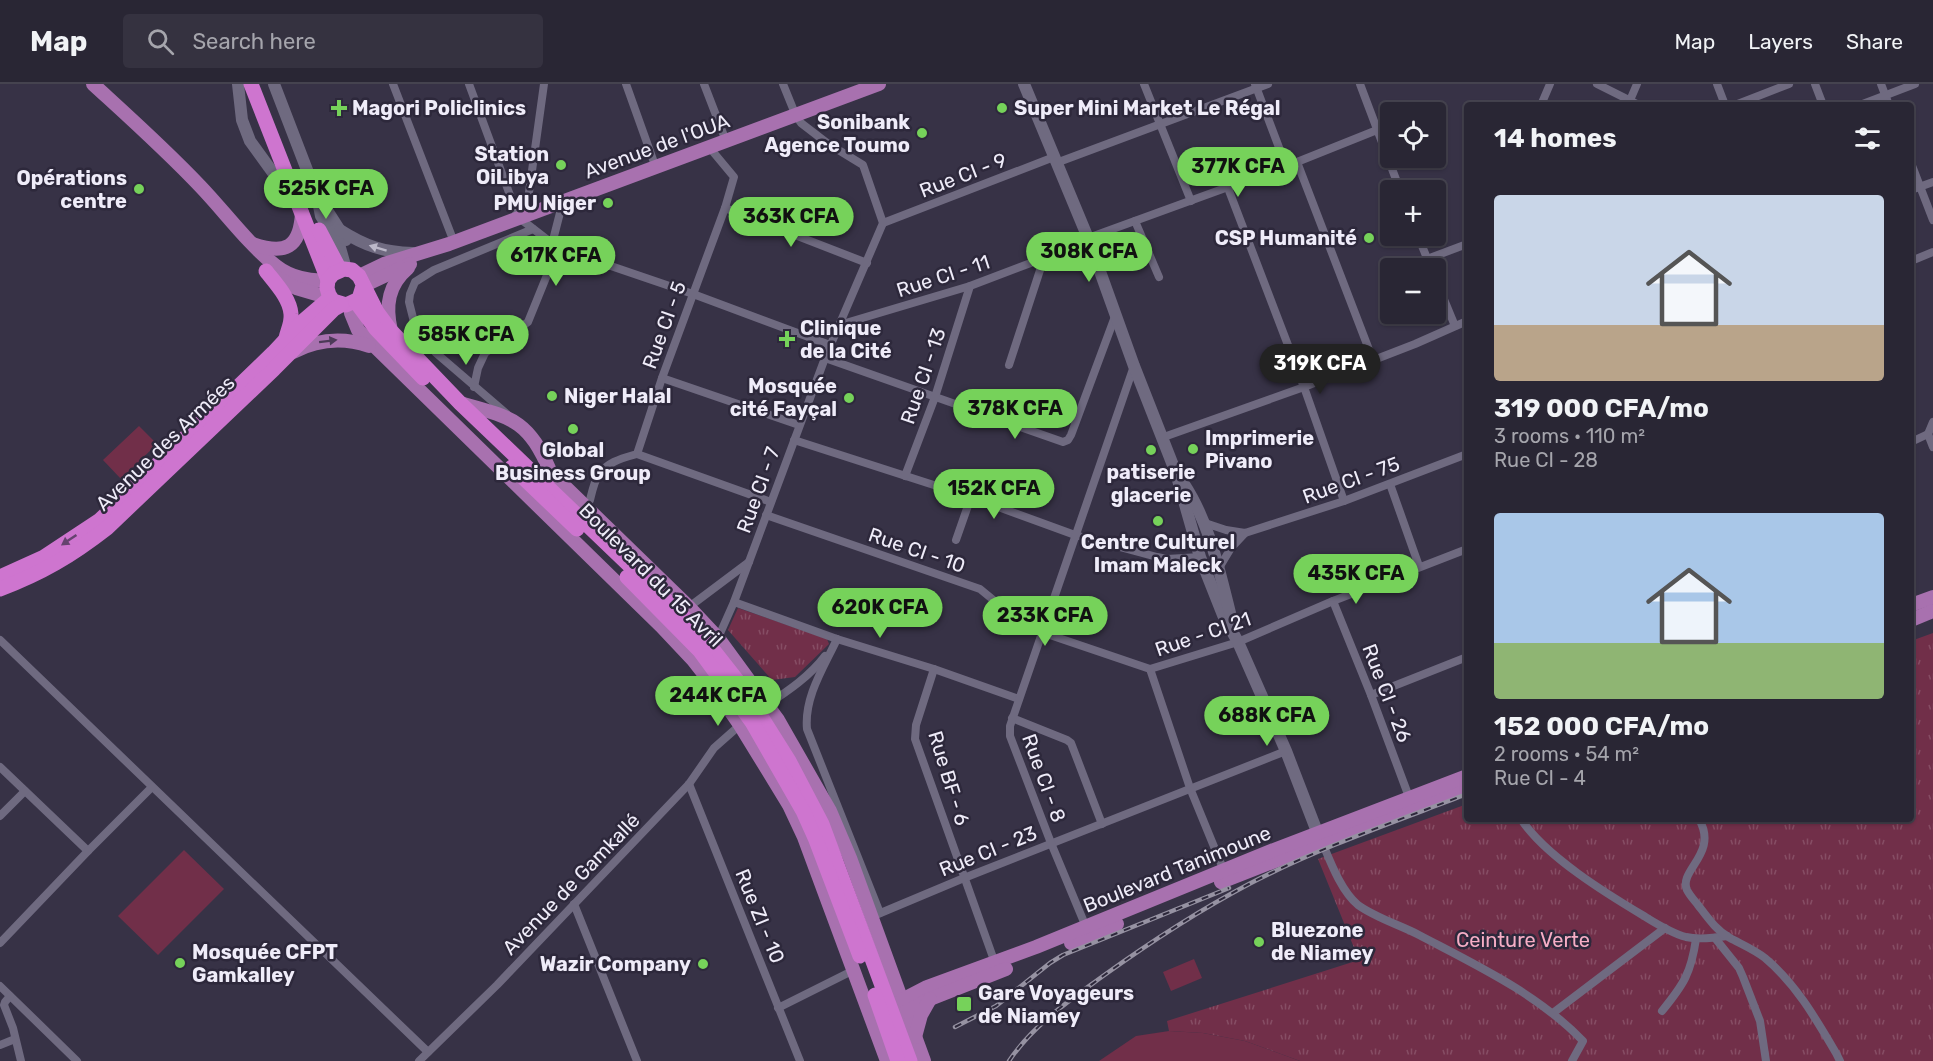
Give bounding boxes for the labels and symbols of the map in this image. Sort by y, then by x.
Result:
place label: Magori Policlinics [352,96,526,120]
place label: Super Mini Market Le Régal [1014,96,1281,120]
marker: Magori Policlinics [330,99,348,117]
marker: Super Mini Market Le Régal [995,101,1009,115]
street label: Avenue de l'OUA [581,109,733,183]
place label: Sonibank Agence Toumo [765,110,910,157]
marker: Sonibank Agence Toumo [915,126,929,140]
place label: Station OiLibya [475,142,549,189]
street label: Rue CI - 9 [916,147,1010,203]
pin: 377K CFA [1176,147,1300,198]
marker: Station OiLibya [554,158,568,172]
place label: Opérations centre [16,166,127,213]
pin: 525K CFA [264,169,388,220]
marker: Opérations centre [132,182,146,196]
place label: PMU Niger [493,191,596,215]
marker: PMU Niger [601,196,615,210]
pin: 363K CFA [729,197,853,248]
place label: CSP Humanité [1215,226,1357,250]
marker: CSP Humanité [1362,231,1376,245]
pin: 308K CFA [1027,232,1151,283]
pin: 617K CFA [494,236,618,287]
one-way arrow [369,243,387,253]
street label: Rue CI - 11 [893,250,993,302]
street label: Rue CI - 5 [637,278,691,372]
pin: 585K CFA [404,315,528,366]
place label: Clinique de la Cité [800,316,892,363]
street label: Rue CI - 13 [895,325,951,427]
marker: Clinique de la Cité [778,330,796,348]
one-way arrow [319,336,338,346]
pin: 319K CFA [1258,344,1382,395]
street label: Avenue des Armées [90,370,240,516]
place label: Mosquée cité Fayçal [730,374,837,421]
place label: Niger Halal [564,384,672,408]
marker: Niger Halal [545,389,559,403]
pin: 378K CFA [953,389,1077,440]
marker: Mosquée cité Fayçal [842,391,856,405]
marker: Global Business Group [566,422,580,436]
place label: Imprimerie Pivano [1205,426,1314,473]
place label: Global Business Group [495,438,651,485]
marker: Imprimerie Pivano [1186,442,1200,456]
marker: patiserie glacerie [1144,443,1158,457]
street label: Rue CI - 7 [731,444,785,536]
street label: Rue CI - 75 [1299,451,1403,509]
place label: patiserie glacerie [1106,460,1196,507]
pin: 152K CFA [932,469,1056,520]
street label: Boulevard du 15 Avril [574,498,728,652]
marker: Centre Culturel Imam Maleck [1151,514,1165,528]
street label: Rue CI - 10 [865,522,969,578]
place label: Centre Culturel Imam Maleck [1081,530,1235,577]
one-way arrow [61,534,77,545]
pin: 435K CFA [1294,554,1418,605]
pin: 620K CFA [818,588,942,639]
pin: 233K CFA [983,596,1107,647]
street label: Rue - CI 21 [1152,606,1254,662]
street label: Rue CI - 26 [1357,640,1417,746]
pin: 244K CFA [656,676,780,727]
pin: 688K CFA [1205,696,1329,747]
street label: Rue BF - 6 [923,728,975,828]
street label: Rue CI - 8 [1017,731,1071,825]
street label: Avenue de Gamkallé [497,808,645,960]
street label: Boulevard Tanimoune [1080,820,1274,918]
street label: Rue CI - 23 [936,821,1040,881]
street label: Rue ZI - 10 [730,865,790,967]
place label: Bluezone de Niamey [1271,918,1373,965]
park label: Ceinture Verte [1456,928,1590,952]
marker: Bluezone de Niamey [1252,935,1266,949]
place label: Mosquée CFPT Gamkalley [192,940,338,987]
place label: Wazir Company [540,952,691,976]
marker: Mosquée CFPT Gamkalley [173,956,187,970]
marker: Wazir Company [696,957,710,971]
place label: Gare Voyageurs de Niamey [978,981,1134,1028]
marker: Gare Voyageurs de Niamey [955,995,973,1013]

